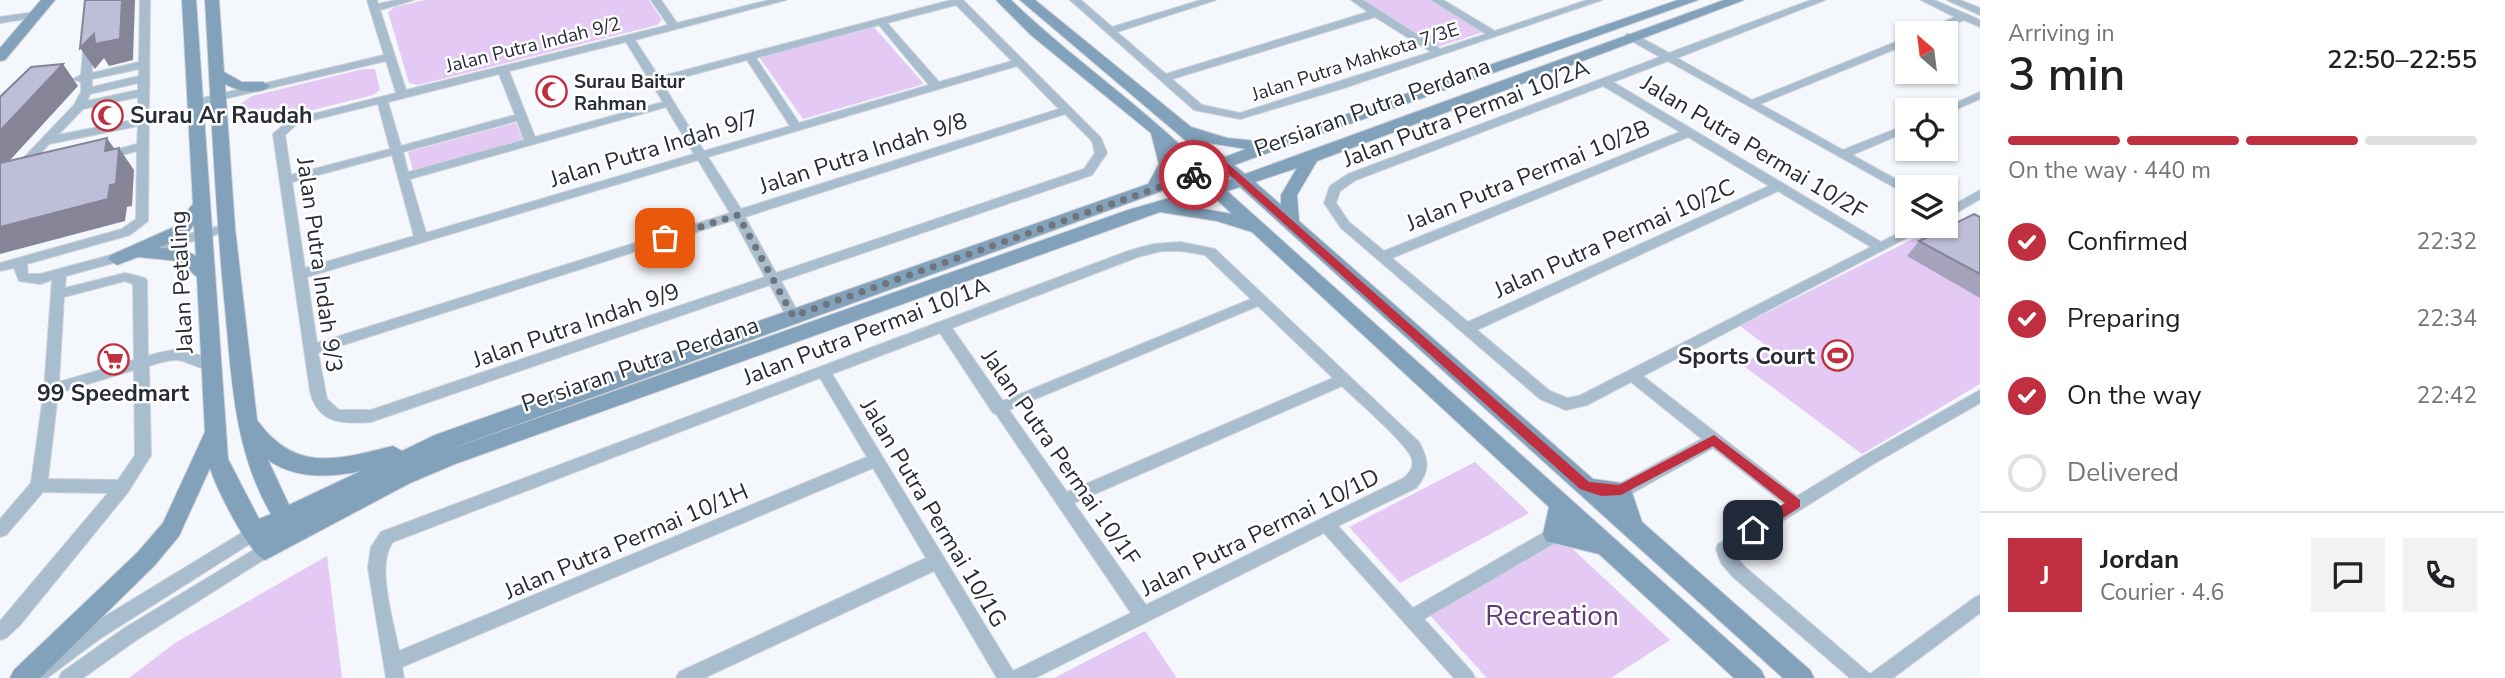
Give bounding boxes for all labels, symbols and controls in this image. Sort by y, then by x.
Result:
street label: Jalan Putra Indah 9/2 [442,11,623,79]
street label: Jalan Putra Mahkota 7/3E [1248,16,1462,108]
text: Arriving in [2008,18,2115,49]
north arrow [1895,21,1958,84]
map controls [1895,21,1958,238]
text: 22:50–22:55 [2327,42,2477,77]
text: 3 min [2008,43,2125,106]
street label: Persiaran Putra Perdana [1250,50,1495,165]
street label: Jalan Putra Permai 10/2A [1338,52,1594,175]
street label: Jalan Putra Permai 10/2F [1635,67,1872,227]
place label: Surau Baitur Rahman [574,69,685,117]
mosque icon: Surau Baitur Rahman [534,75,568,109]
mosque icon: Surau Ar Raudah [90,98,124,132]
button: locate [1895,98,1958,161]
place label: Surau Ar Raudah [130,100,313,131]
street label: Jalan Putra Indah 9/7 [545,102,762,195]
street label: Jalan Putra Indah 9/8 [754,105,971,202]
street label: Jalan Putra Permai 10/2B [1401,112,1655,239]
courier [1159,140,1229,210]
street label: Jalan Putra Indah 9/3 [289,155,350,375]
text: On the way · 440 m [2008,155,2211,186]
icon: bike [1175,156,1213,194]
street label: Jalan Putra Permai 10/2C [1488,171,1739,306]
button: layers [1895,175,1958,238]
pin [635,208,695,268]
street label: Jalan Petaling [162,210,201,355]
icon: bag [646,219,684,257]
icon: check [2008,223,2046,261]
text: Confirmed [2067,224,2188,259]
text: 22:32 [2417,226,2477,257]
street label: Jalan Putra Permai 10/1A [738,270,994,393]
street label: Jalan Putra Indah 9/9 [468,276,684,376]
icon: check [2008,300,2046,338]
text: Preparing [2067,301,2180,336]
text: 22:34 [2417,303,2477,334]
street label: Persiaran Putra Perdana [517,309,763,420]
sports icon: Sports Court [1821,339,1855,373]
place label: Sports Court [1678,341,1815,372]
supermarket icon: 99 Speedmart [96,342,130,376]
street label: Jalan Putra Permai 10/1F [974,342,1147,572]
icon: check [2008,377,2046,415]
place label: 99 Speedmart [37,378,189,409]
text: On the way [2067,378,2201,413]
text: 22:42 [2417,380,2477,411]
street label: Jalan Putra Permai 10/1G [852,392,1014,633]
text: Delivered [2067,455,2179,490]
street label: Jalan Putra Permai 10/1D [1135,461,1385,604]
street label: Jalan Putra Permai 10/1H [499,476,753,607]
pin [1723,500,1783,560]
icon: home [1734,511,1772,549]
button: chat [2311,538,2385,612]
button: phone [2403,538,2477,612]
text: Jordan [2100,542,2179,577]
text: J [2040,558,2050,593]
text: Courier · 4.6 [2100,577,2224,608]
park label: Recreation [1485,597,1619,635]

